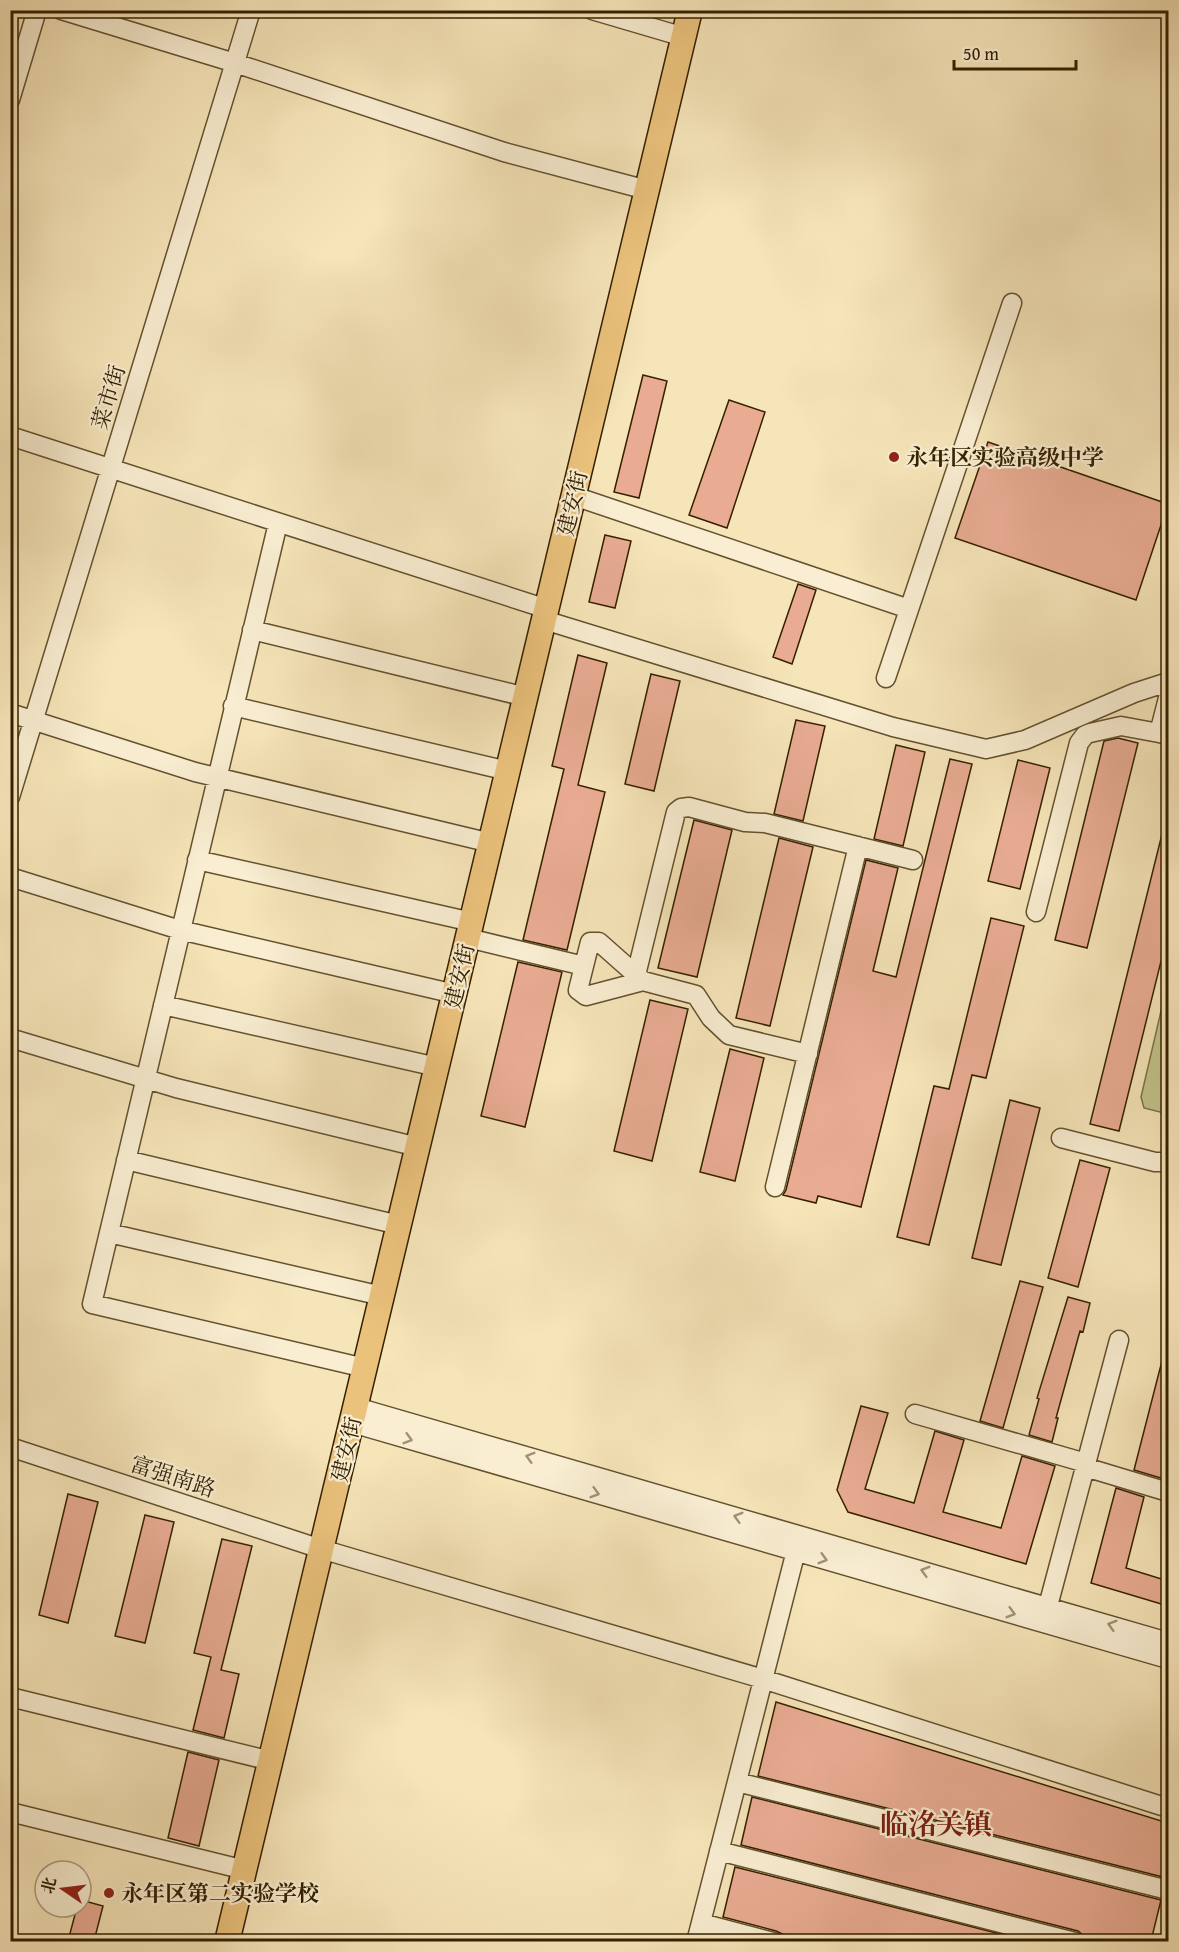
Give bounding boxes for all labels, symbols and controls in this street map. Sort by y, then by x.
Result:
scale bar [954,33,1076,71]
text: 50 m [963,40,999,67]
street label: 菜市街 [83,361,133,433]
place label: 永年区实验高级中学 [906,441,1104,473]
marker: 永年区实验高级中学 [887,450,901,464]
street label: 建安街 [549,467,595,539]
street label: 建安街 [436,940,482,1012]
street label: 建安街 [323,1413,369,1485]
one-way arrow [402,1432,413,1444]
street label: 富强南路 [126,1447,220,1505]
one-way arrow [525,1452,536,1464]
one-way arrow [590,1486,600,1498]
one-way arrow [733,1512,744,1524]
one-way arrow [817,1552,828,1564]
one-way arrow [920,1565,930,1578]
one-way arrow [1006,1605,1016,1618]
one-way arrow [1107,1620,1118,1632]
district label: 临洺关镇 [880,1803,992,1844]
north arrow [33,1859,93,1919]
text: 北 [35,1875,62,1896]
place label: 永年区第二实验学校 [121,1877,319,1909]
marker: 永年区第二实验学校 [102,1886,116,1900]

